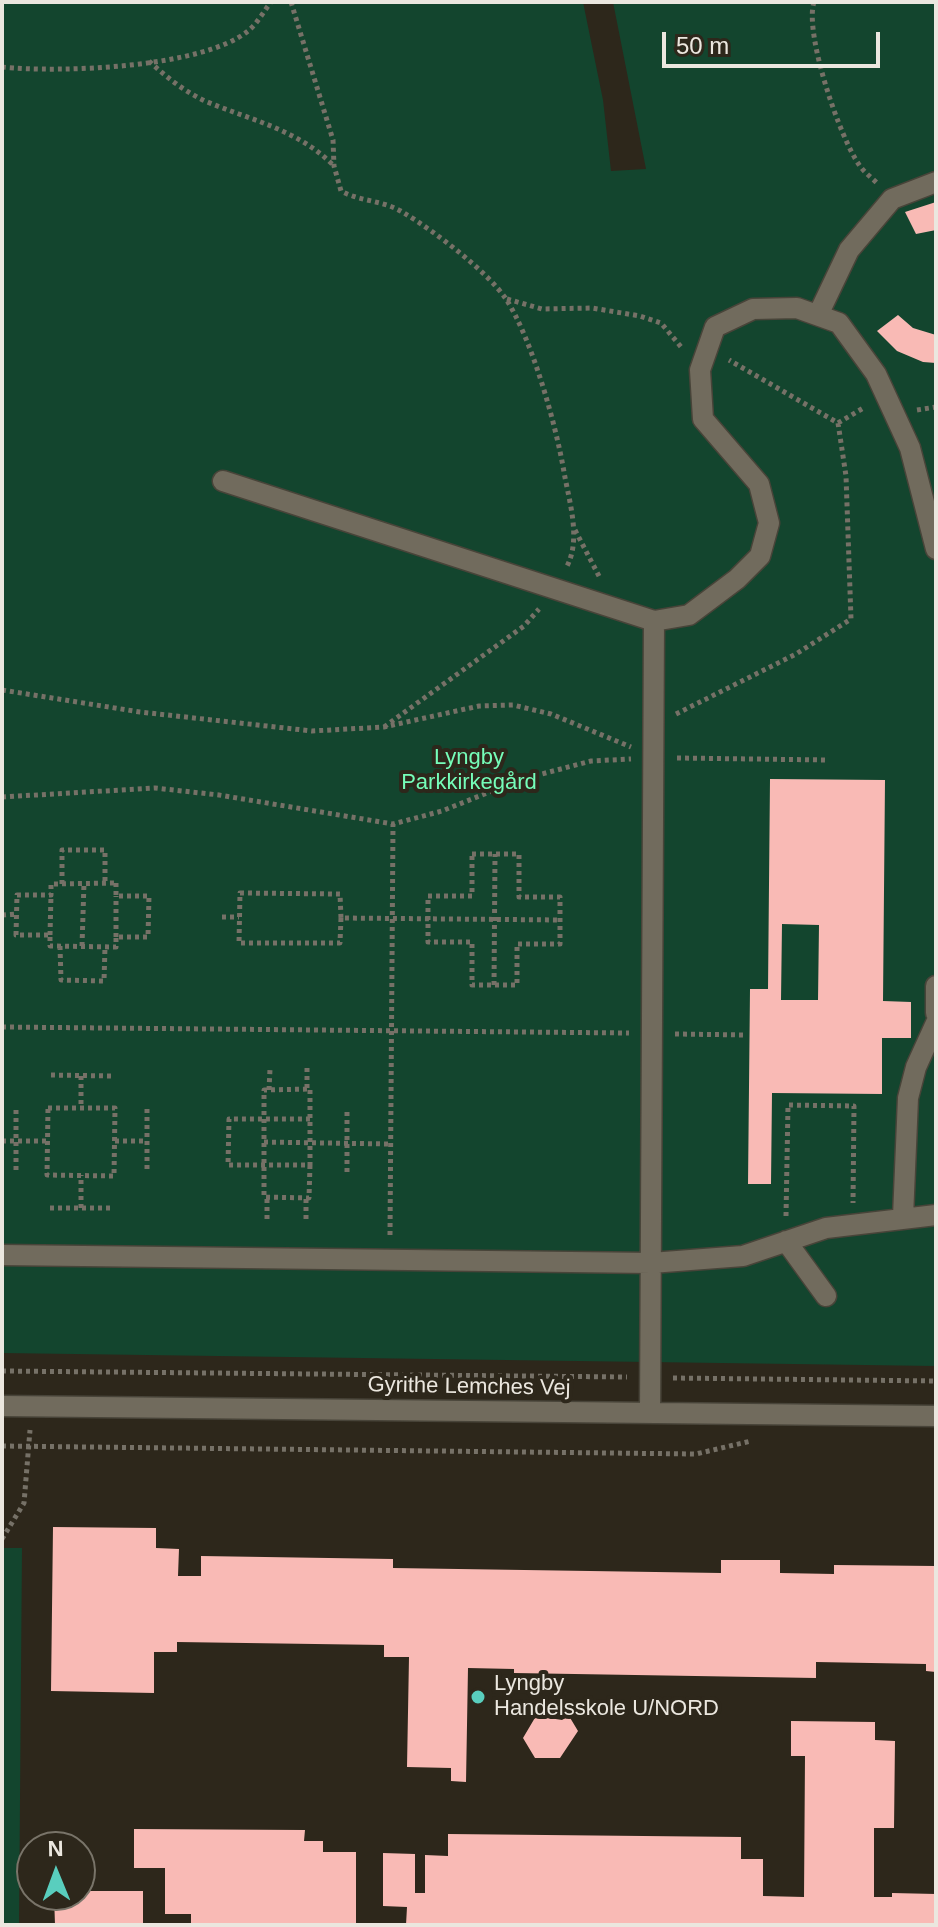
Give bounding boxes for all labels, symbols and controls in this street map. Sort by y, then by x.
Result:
scale bar [666,16,884,66]
text: 50 m [676,32,729,59]
park label: Lyngby Parkkirkegård [401,745,537,796]
street label: Gyrithe Lemches Vej [367,1372,571,1402]
place label: Lyngby Handelsskole U/NORD [494,1671,719,1722]
marker: Lyngby Handelsskole U/NORD [469,1688,487,1706]
north arrow [16,1831,96,1911]
text: N [47,1836,64,1861]

